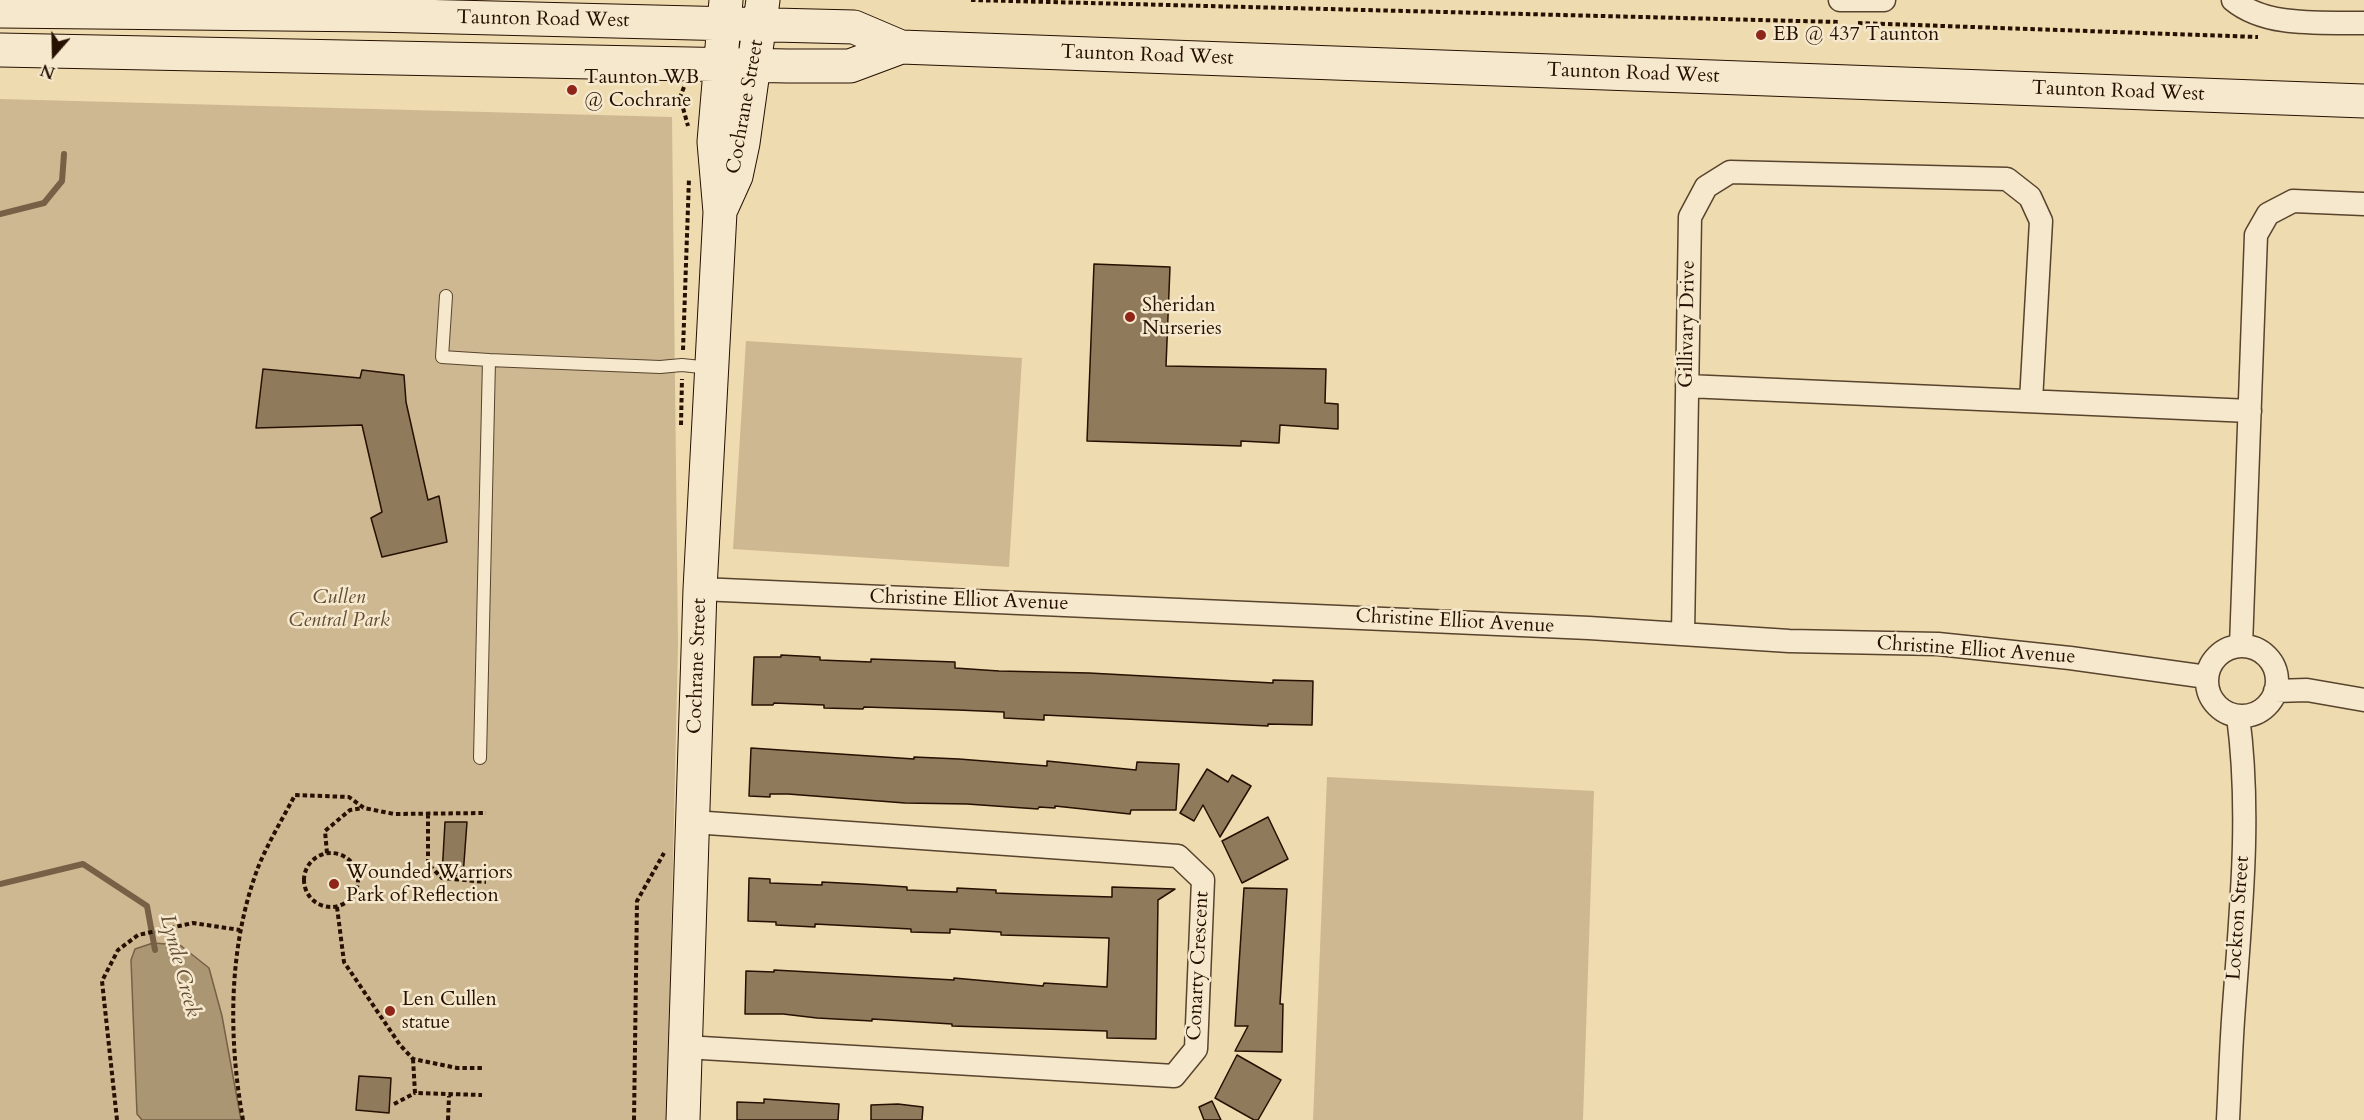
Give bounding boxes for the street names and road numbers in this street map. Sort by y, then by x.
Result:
street label: Taunton Road West [456,6,630,34]
street label: Cochrane Street [722,38,770,176]
street label: Taunton Road West [1060,41,1234,71]
street label: Taunton Road West [1546,59,1720,89]
street label: Taunton Road West [2031,77,2205,107]
street label: Gillivary Drive [1675,260,1701,388]
street label: Christine Elliot Avenue [869,586,1069,616]
street label: Cochrane Street [684,598,712,734]
street label: Christine Elliot Avenue [1355,605,1555,639]
street label: Christine Elliot Avenue [1876,632,2076,670]
street label: Lockton Street [2223,855,2255,981]
street label: Conarty Crescent [1183,891,1215,1041]

